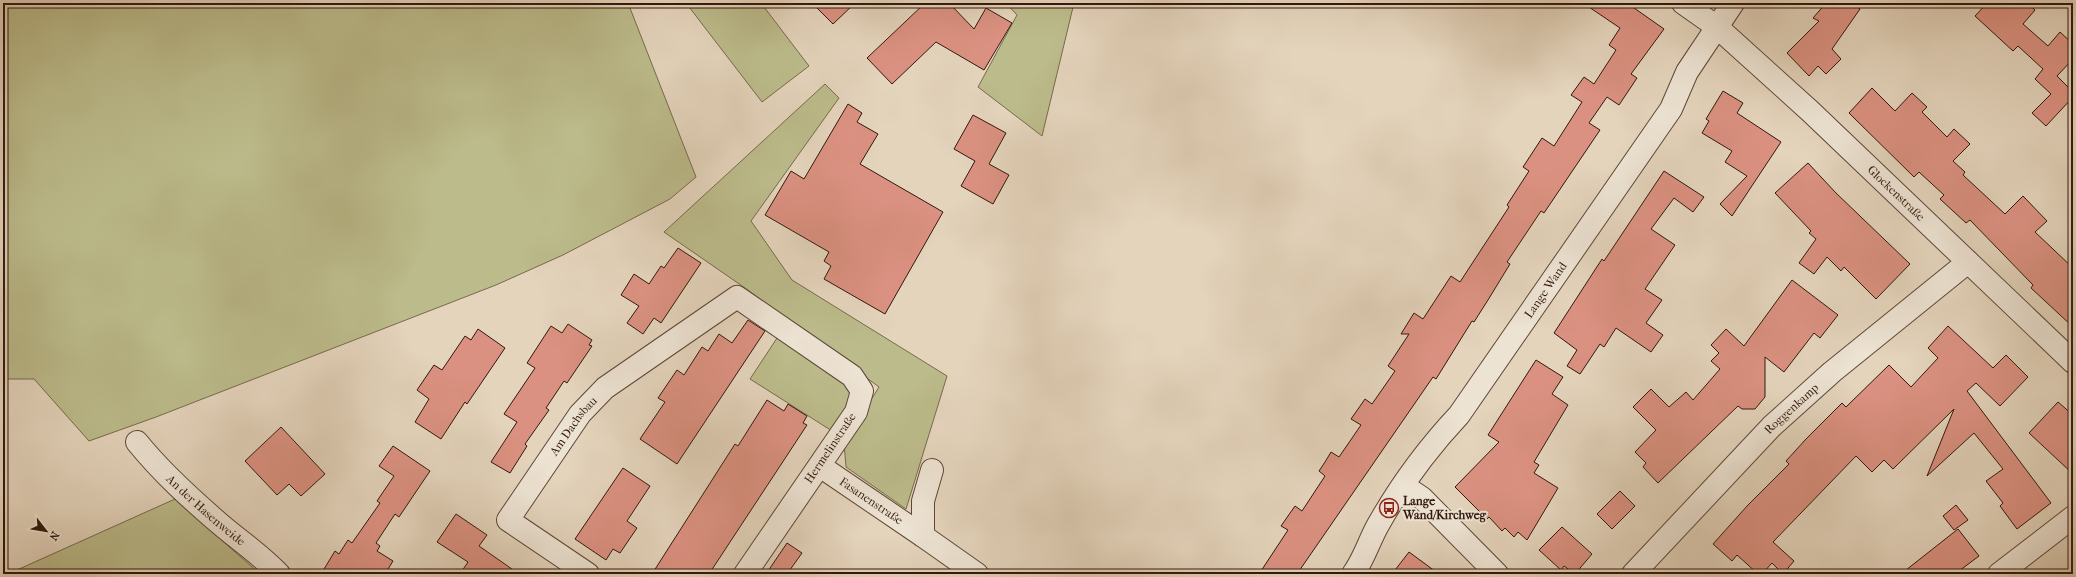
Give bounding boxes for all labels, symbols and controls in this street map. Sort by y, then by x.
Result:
street label: Glockenstraße [1865,163,1928,224]
street label: Lange Wand [1521,259,1570,321]
street label: Roggenkamp [1761,380,1822,437]
street label: Am Dachsbau [546,394,600,459]
street label: Hermelinstraße [801,410,859,486]
street label: An der Hasenweide [163,471,248,549]
street label: Fasanenstraße [837,474,906,527]
place label: Lange Wand/Kirchweg [1402,494,1487,523]
bus stop icon: Lange Wand/Kirchweg [1378,497,1400,519]
north arrow [26,511,66,551]
text: N [46,529,62,543]

